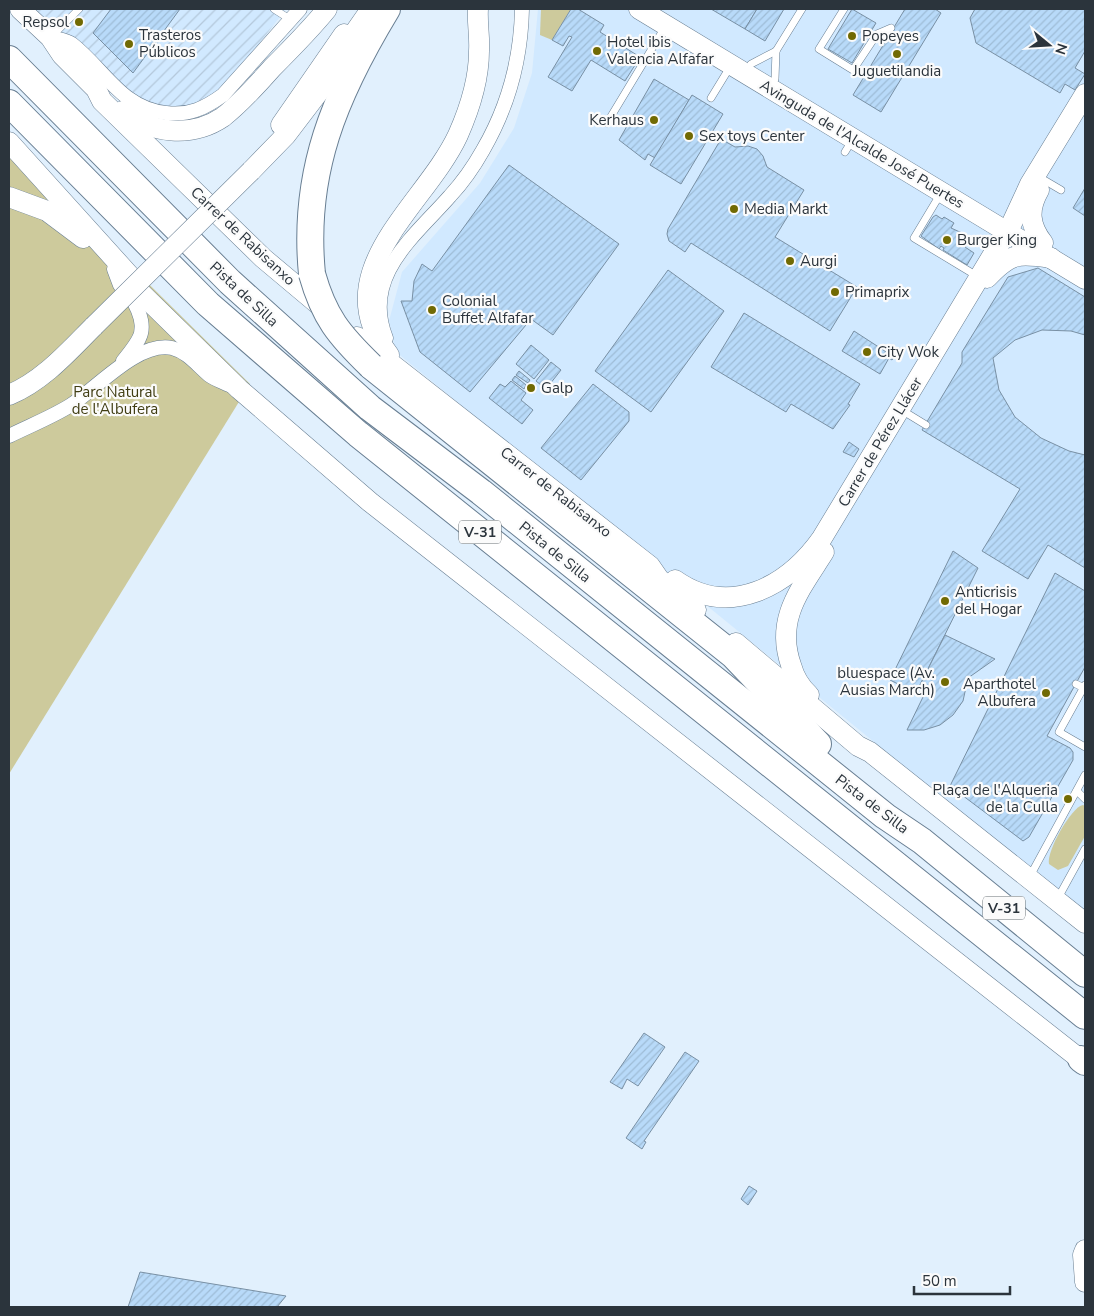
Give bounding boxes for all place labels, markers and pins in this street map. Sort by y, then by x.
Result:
place label: Repsol [22,12,70,32]
marker: Repsol [73,16,85,28]
place label: Trasteros Públicos [139,25,201,62]
place label: Popeyes [862,26,919,46]
marker: Popeyes [846,30,858,42]
place label: Hotel ibis Valencia Alfafar [606,32,715,69]
marker: Trasteros Públicos [123,38,135,50]
marker: Hotel ibis Valencia Alfafar [591,45,603,57]
marker: Juguetilandia [891,48,903,60]
place label: Juguetilandia [852,61,941,81]
place label: Kerhaus [589,110,644,130]
marker: Kerhaus [648,114,660,126]
place label: Sex toys Center [699,126,805,146]
marker: Sex toys Center [683,130,695,142]
place label: Media Markt [744,199,828,219]
marker: Media Markt [728,203,740,215]
place label: Burger King [957,230,1037,250]
marker: Burger King [941,234,953,246]
place label: Aurgi [800,251,837,271]
marker: Aurgi [784,255,796,267]
place label: Primaprix [845,282,910,302]
marker: Primaprix [829,286,841,298]
place label: Colonial Buffet Alfafar [442,291,534,328]
marker: Colonial Buffet Alfafar [426,304,438,316]
place label: City Wok [877,342,939,362]
marker: City Wok [861,346,873,358]
place label: Galp [541,378,573,398]
marker: Galp [525,382,537,394]
place label: Anticrisis del Hogar [955,582,1023,619]
marker: Anticrisis del Hogar [939,595,951,607]
place label: bluespace (Av. Ausias March) [837,663,935,700]
place label: Aparthotel Albufera [963,674,1037,711]
marker: bluespace (Av. Ausias March) [939,676,951,688]
marker: Aparthotel Albufera [1040,687,1052,699]
place label: Plaça de l'Alqueria de la Culla [932,780,1058,817]
marker: Plaça de l'Alqueria de la Culla [1062,793,1074,805]

